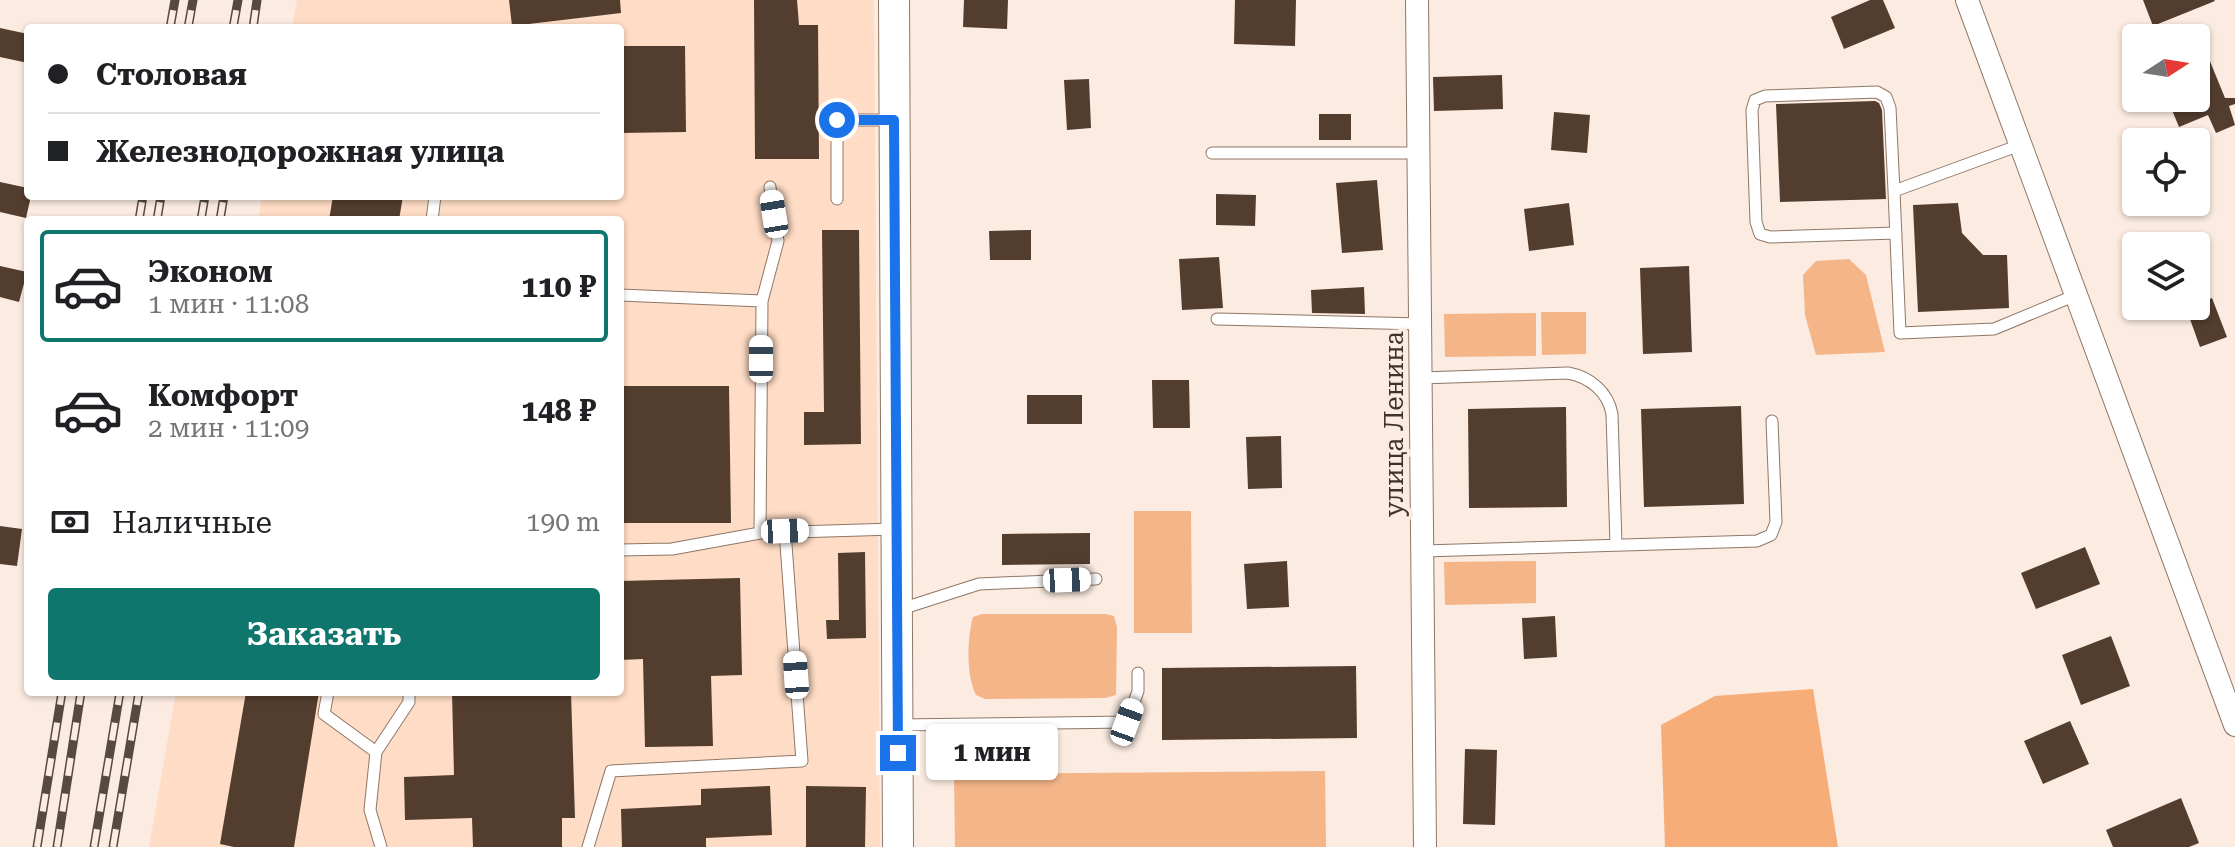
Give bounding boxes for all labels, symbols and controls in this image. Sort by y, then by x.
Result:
north arrow [2122,24,2210,112]
map controls [2122,24,2210,320]
text: Столовая [96,57,247,92]
route start [819,102,855,138]
button: locate [2122,128,2210,216]
text: Железнодорожная улица [96,134,504,169]
car [758,188,790,240]
button: layers [2122,232,2210,320]
icon: car [52,250,124,322]
text: Эконом [148,254,273,289]
text: 110 ₽ [521,269,596,304]
text: 1 мин · 11:08 [148,289,309,319]
street label: улица Ленина [1379,331,1409,517]
car [749,335,773,383]
icon: car [52,374,124,446]
text: Комфорт [148,378,298,413]
text: 148 ₽ [521,393,596,428]
text: 2 мин · 11:09 [148,413,309,443]
icon: cash [48,500,92,544]
text: Наличные [112,505,272,540]
text: 190 m [526,507,600,537]
car [761,518,809,544]
car [1043,567,1091,593]
button: Заказать [48,588,600,680]
car [782,650,810,700]
car [1108,695,1146,749]
callout: 1 мин [926,725,1058,781]
route end [880,735,916,771]
text: 1 мин [953,737,1031,767]

